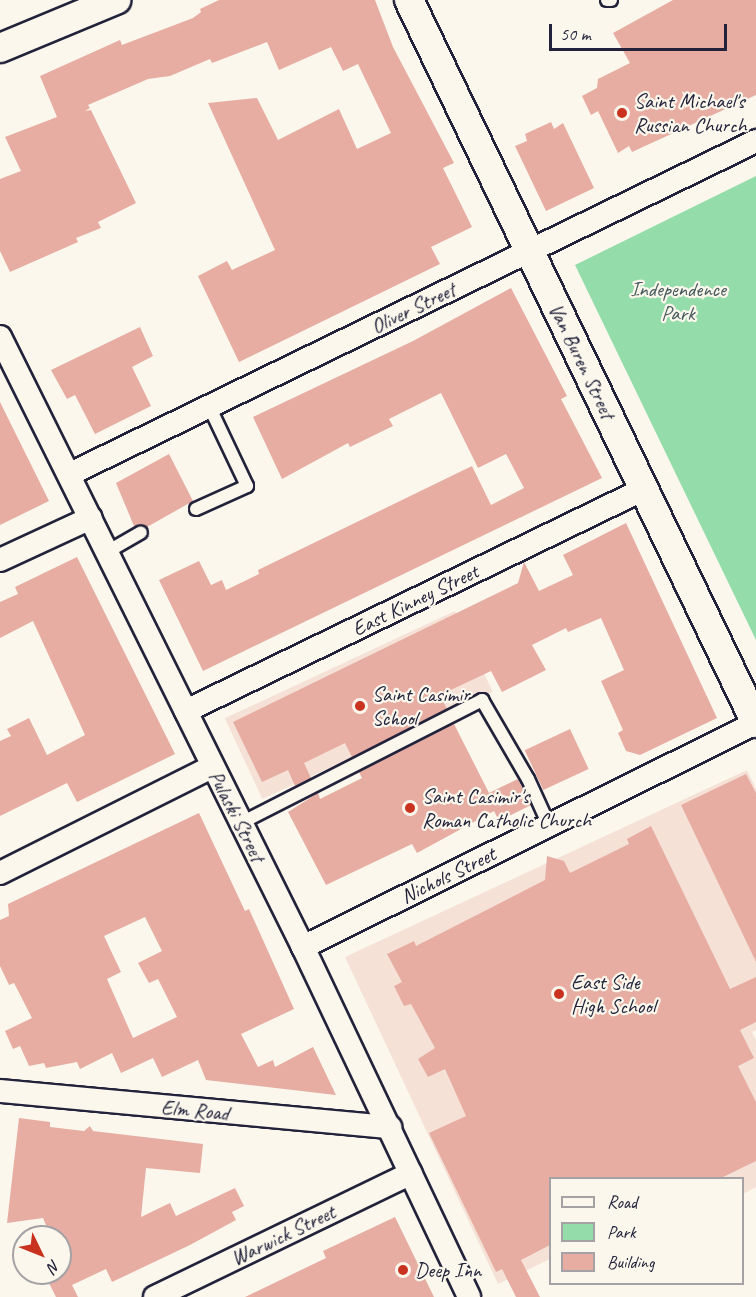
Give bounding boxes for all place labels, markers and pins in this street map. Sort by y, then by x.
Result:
place label: Saint Michael's Russian Church [634,88,746,138]
marker: Saint Michael's Russian Church [615,106,629,120]
place label: Saint Casimir School [372,681,471,731]
marker: Saint Casimir School [353,699,367,713]
place label: Saint Casimir's Roman Catholic Church [422,783,591,833]
marker: Saint Casimir's Roman Catholic Church [403,801,417,815]
place label: East Side High School [571,969,654,1019]
marker: East Side High School [552,987,566,1001]
place label: Deep Inn [415,1257,481,1283]
marker: Deep Inn [396,1263,410,1277]

